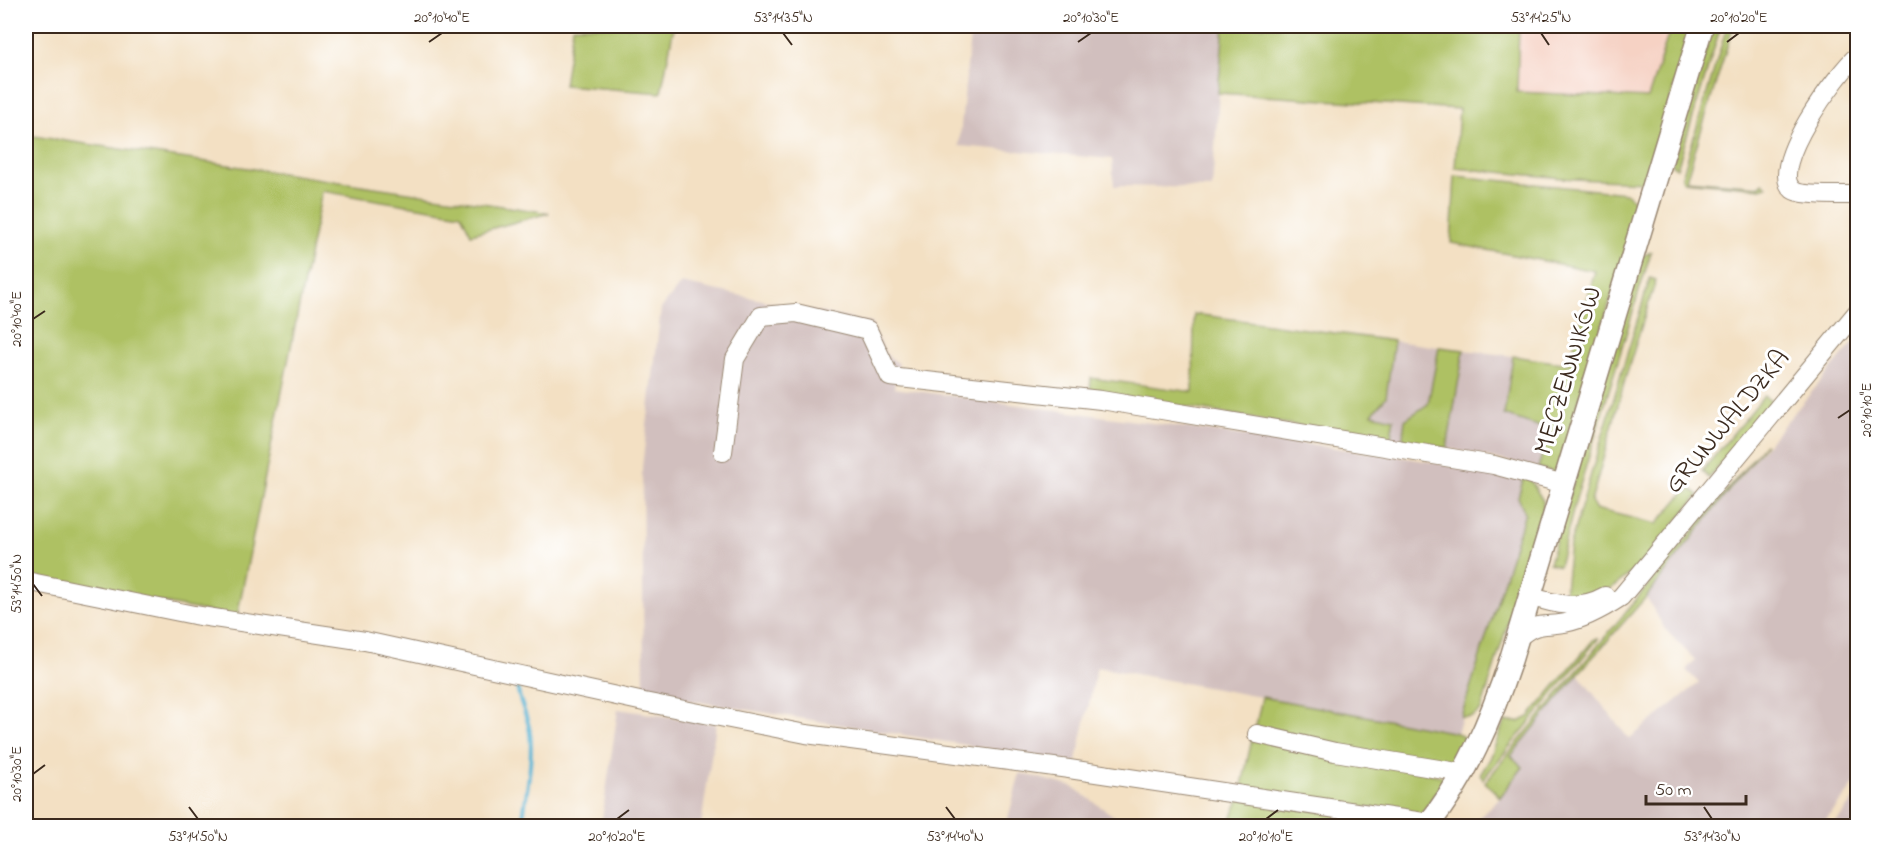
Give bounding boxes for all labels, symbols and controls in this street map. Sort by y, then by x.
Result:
text: 20°10'40"E [414,7,470,29]
text: 53°14'35"N [753,7,813,29]
text: 20°10'30"E [1063,7,1119,29]
text: 53°14'25"N [1511,7,1572,29]
text: 20°10'20"E [1710,7,1768,29]
street label: MĘCZENNIKÓW [1525,282,1613,460]
text: 20°10'40"E [6,291,28,347]
street label: GRUNWALDZKA [1656,341,1800,503]
text: 20°10'10"E [1856,383,1878,437]
text: 53°14'50"N [6,554,28,614]
text: 20°10'30"E [6,746,28,802]
scale bar [1646,768,1746,806]
text: 50 m [1655,778,1692,804]
text: 53°14'50"N [168,826,228,848]
text: 20°10'20"E [588,826,646,848]
text: 53°14'40"N [926,826,984,848]
text: 20°10'10"E [1239,826,1293,848]
text: 53°14'30"N [1683,826,1741,848]

